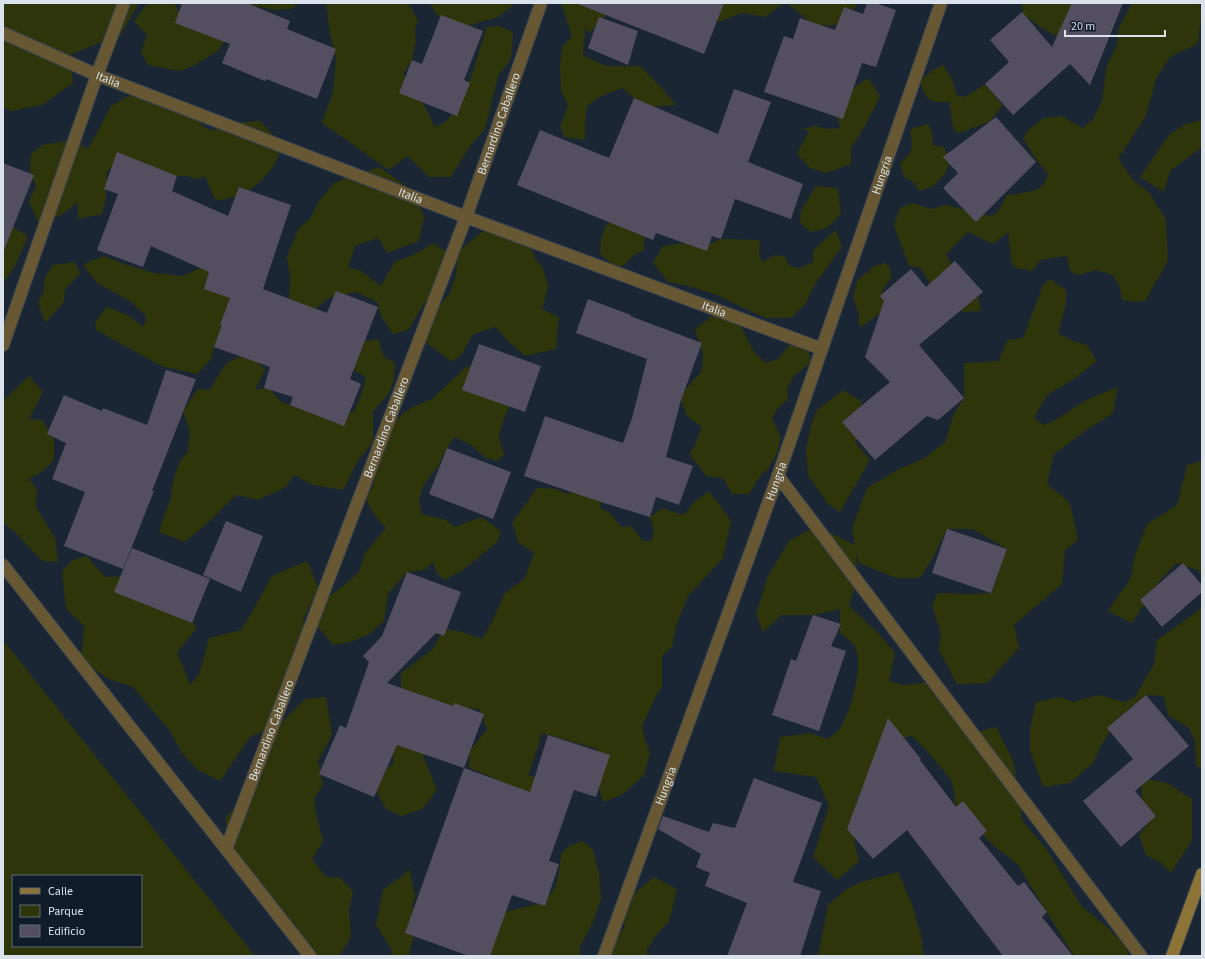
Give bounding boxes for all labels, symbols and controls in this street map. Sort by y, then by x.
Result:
scale bar [1065,12,1165,38]
text: 20 m [1071,18,1095,35]
street label: Italia [93,67,123,92]
street label: Bernardino Caballero [473,70,524,177]
street label: Hungria [867,153,896,197]
street label: Italia [396,183,425,208]
street label: Italia [699,297,729,321]
street label: Bernardino Caballero [359,374,413,480]
street label: Hungria [761,459,791,503]
street label: Bernardino Caballero [244,677,298,783]
street label: Hungria [651,764,681,808]
legend [12,875,142,947]
text: Calle [48,883,73,900]
text: Parque [48,903,84,920]
text: Edificio [48,923,85,940]

